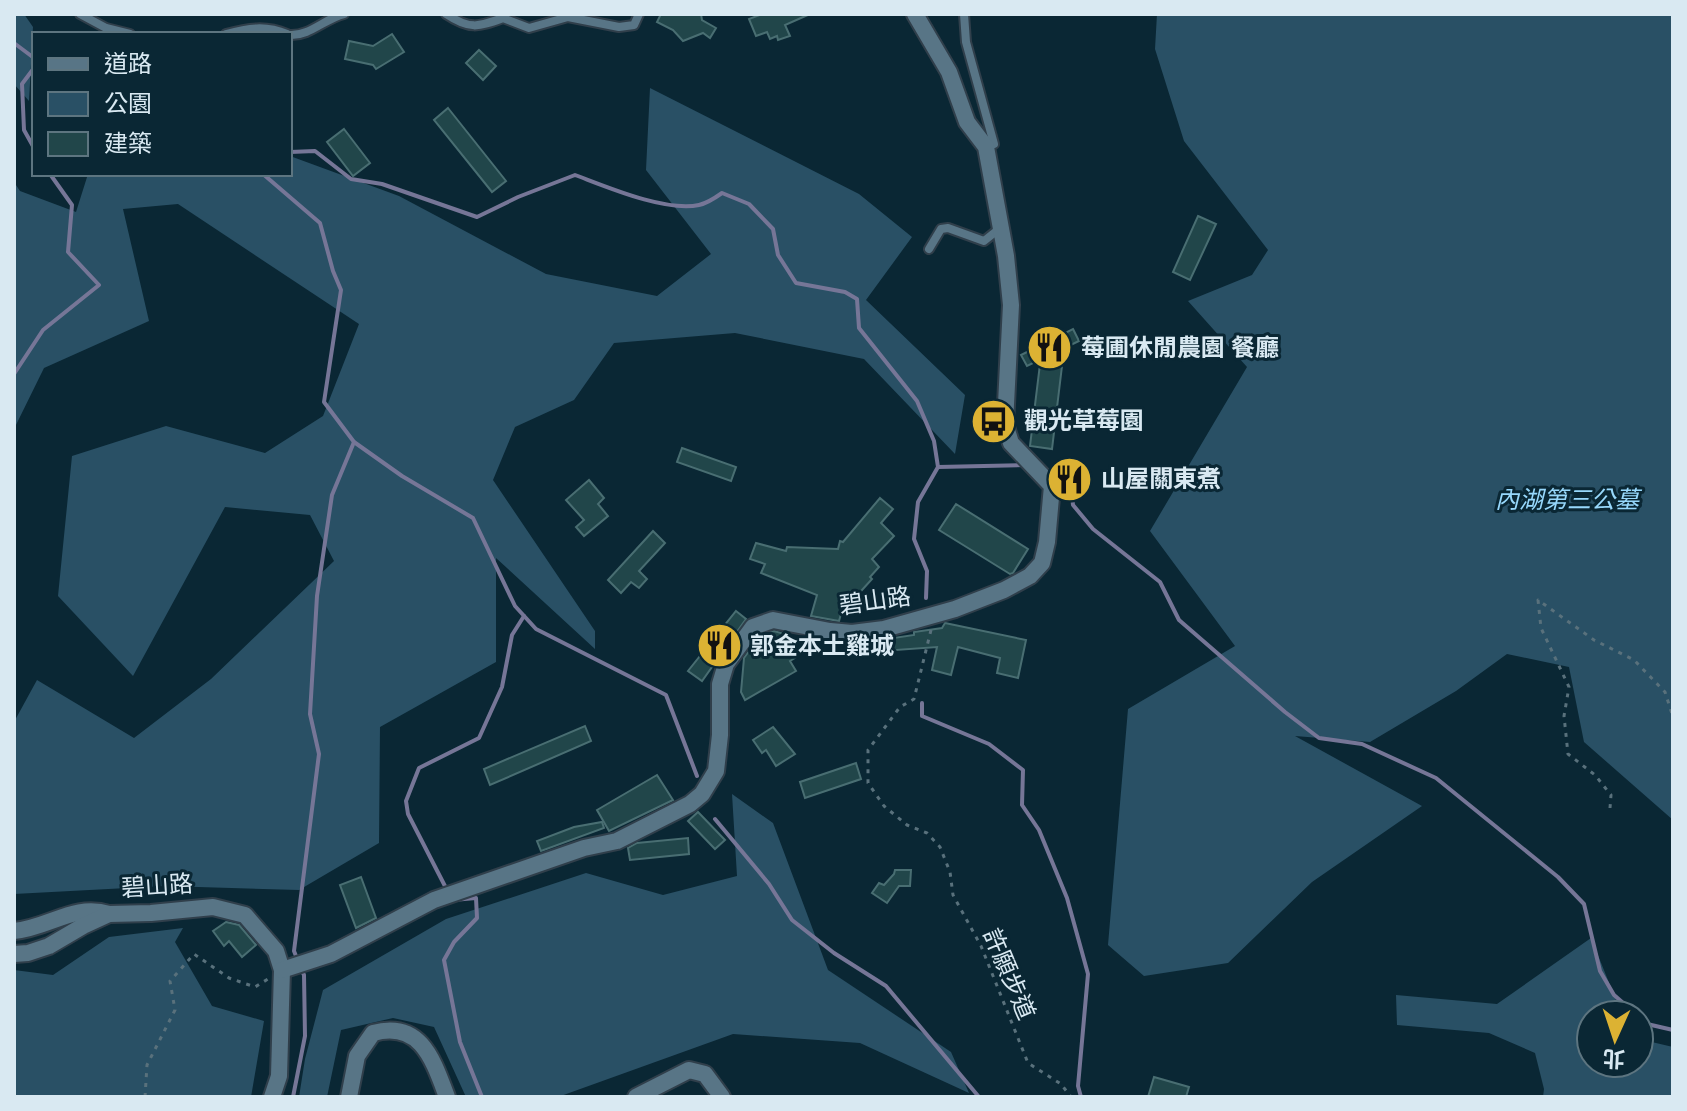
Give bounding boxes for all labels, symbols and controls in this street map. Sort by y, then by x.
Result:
legend [32,32,292,176]
text: 道路 [104,51,152,77]
text: 公園 [104,91,152,117]
text: 建築 [104,131,152,157]
restaurant icon: 莓圃休閒農園 餐廳 [1026,324,1074,372]
place label: 莓圃休閒農園 餐廳 [1081,335,1279,361]
bus stop icon: 觀光草莓園 [969,397,1017,445]
place label: 觀光草莓園 [1024,408,1144,434]
restaurant icon: 山屋關東煮 [1046,455,1094,503]
place label: 山屋關東煮 [1101,466,1221,492]
park label: 內湖第三公墓 [1495,487,1643,513]
street label: 碧山路 [838,583,912,619]
restaurant icon: 郭金本土雞城 [695,622,743,670]
place label: 郭金本土雞城 [750,633,894,659]
street label: 碧山路 [120,871,194,901]
street label: 許願步道 [978,925,1040,1023]
north arrow [1575,999,1655,1079]
text: 北 [1602,1045,1626,1072]

